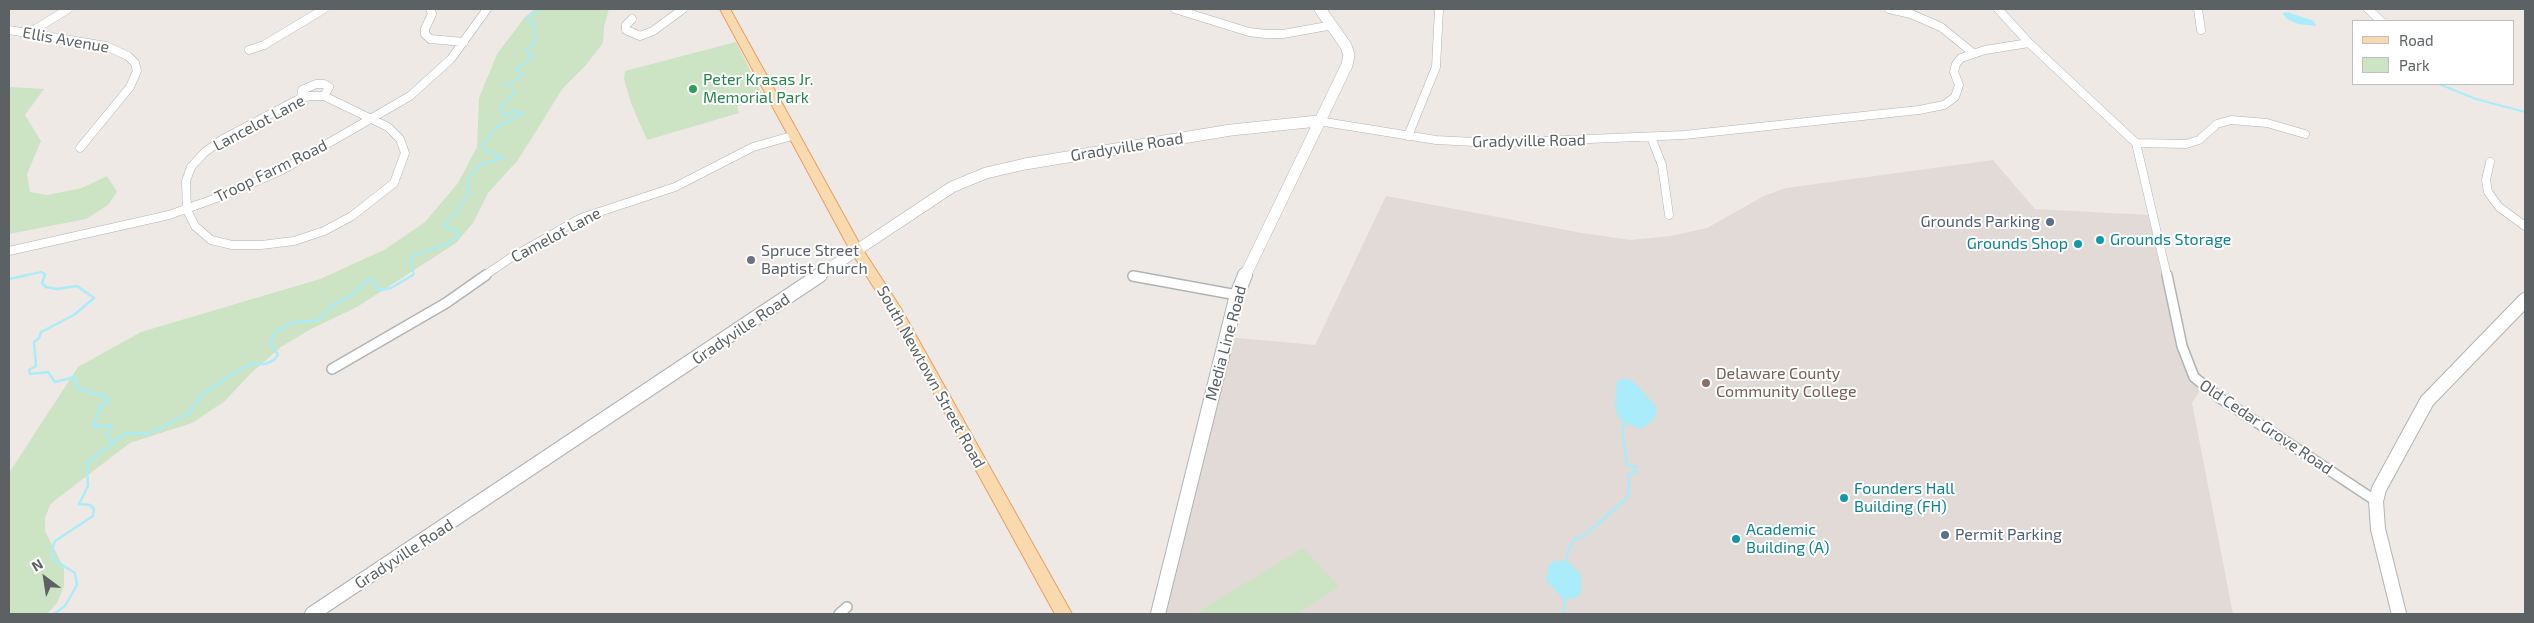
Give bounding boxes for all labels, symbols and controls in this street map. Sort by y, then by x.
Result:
legend [2352,20,2514,85]
street label: Ellis Avenue [21,23,111,57]
text: Road [2399,31,2434,49]
text: Park [2399,56,2430,74]
place label: Peter Krasas Jr. Memorial Park [703,70,814,108]
marker: Peter Krasas Jr. Memorial Park [687,83,699,95]
street label: Lancelot Lane [210,91,308,155]
street label: Gradyville Road [1069,129,1185,165]
street label: Gradyville Road [1472,130,1586,152]
street label: Troop Farm Road [212,135,330,207]
street label: Camelot Lane [508,203,604,267]
place label: Grounds Parking [1920,212,2040,232]
marker: Grounds Parking [2044,216,2056,228]
place label: Grounds Storage [2110,230,2231,250]
place label: Grounds Shop [1967,234,2068,254]
marker: Grounds Storage [2094,234,2106,246]
marker: Grounds Shop [2072,238,2084,250]
place label: Spruce Street Baptist Church [761,241,868,279]
marker: Spruce Street Baptist Church [745,254,757,266]
street label: South Newtown Street Road [873,283,989,471]
street label: Media Line Road [1201,283,1251,403]
street label: Gradyville Road [688,289,794,369]
place label: Delaware County Community College [1716,364,1857,402]
street label: Old Cedar Grove Road [2196,375,2336,479]
marker: Delaware County Community College [1700,377,1712,389]
place label: Founders Hall Building (FH) [1854,479,1955,517]
marker: Founders Hall Building (FH) [1838,492,1850,504]
street label: Gradyville Road [351,515,457,593]
place label: Academic Building (A) [1746,520,1829,558]
place label: Permit Parking [1955,525,2062,545]
marker: Permit Parking [1939,529,1951,541]
marker: Academic Building (A) [1730,533,1742,545]
north arrow [20,553,70,603]
text: N [28,555,46,575]

